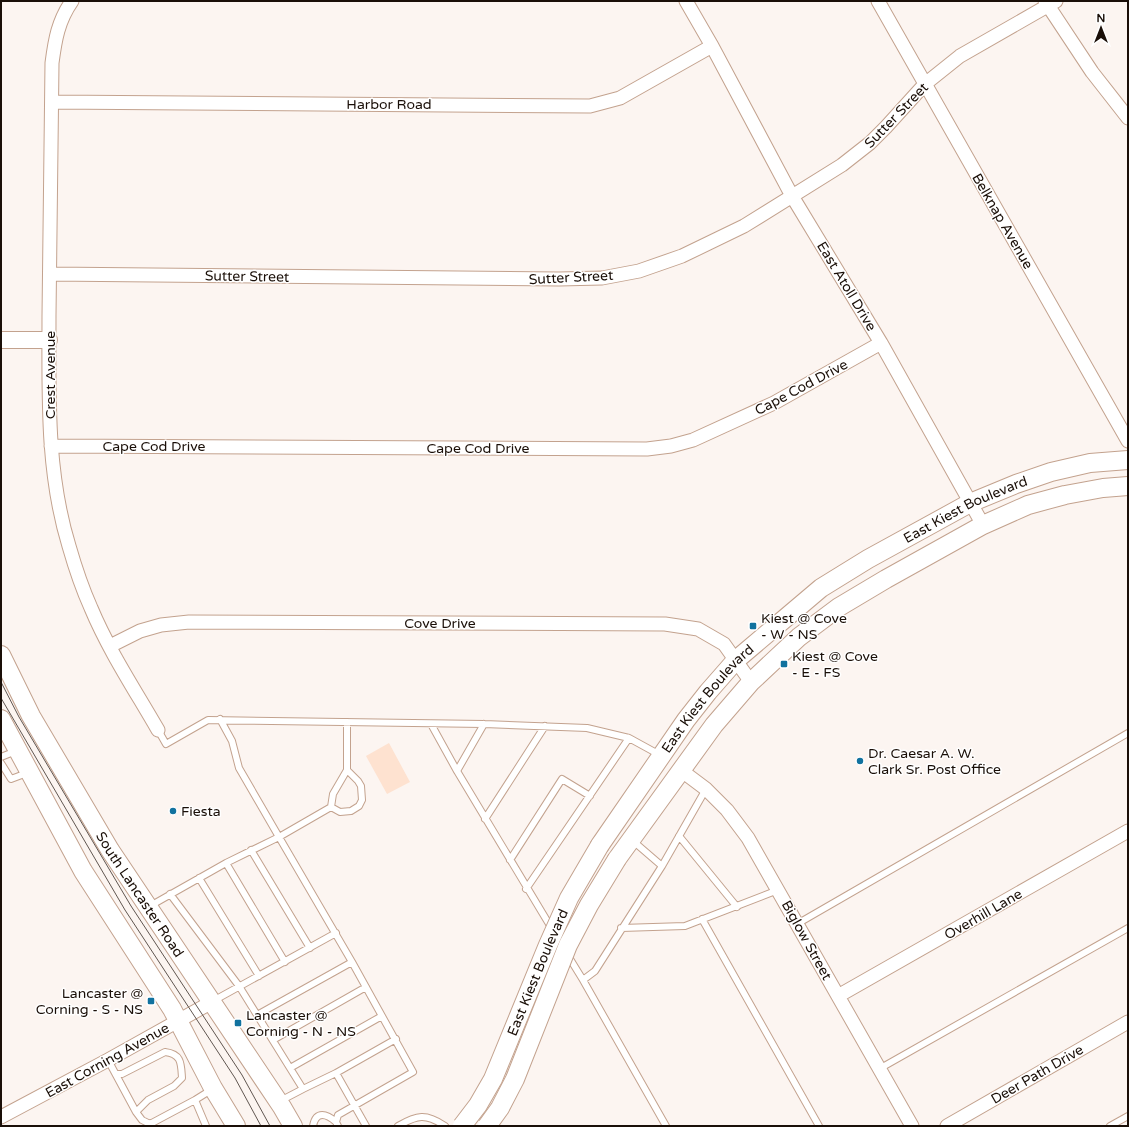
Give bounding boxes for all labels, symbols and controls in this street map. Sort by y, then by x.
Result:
north arrow [1081,8,1121,48]
text: N [1097,12,1105,25]
street label: Sutter Street [861,79,932,152]
street label: Harbor Road [346,96,432,113]
street label: Belknap Avenue [968,170,1037,272]
street label: East Atoll Drive [813,238,880,334]
street label: Sutter Street [205,267,290,286]
street label: Sutter Street [528,267,614,288]
street label: Crest Avenue [42,331,59,419]
street label: Cape Cod Drive [752,356,851,419]
street label: Cape Cod Drive [103,438,206,455]
street label: Cape Cod Drive [427,440,530,457]
street label: East Kiest Boulevard [900,473,1030,547]
place label: Kiest @ Cove - W - NS [761,610,847,643]
street label: Cove Drive [404,615,476,632]
marker: Kiest @ Cove - W - NS [748,621,758,631]
street label: East Kiest Boulevard [658,641,757,756]
place label: Kiest @ Cove - E - FS [792,648,878,681]
marker: Kiest @ Cove - E - FS [779,659,789,669]
place label: Dr. Caesar A. W. Clark Sr. Post Office [868,745,1001,778]
marker: Dr. Caesar A. W. Clark Sr. Post Office [855,756,865,766]
place label: Fiesta [181,803,221,820]
marker: Fiesta [168,806,178,816]
street label: South Lancaster Road [92,829,187,961]
street label: Overhill Lane [941,885,1025,944]
street label: Biglow Street [778,897,836,984]
street label: East Kiest Boulevard [504,906,572,1038]
place label: Lancaster @ Corning - S - NS [36,985,143,1018]
marker: Lancaster @ Corning - S - NS [146,996,156,1006]
place label: Lancaster @ Corning - N - NS [246,1007,356,1040]
marker: Lancaster @ Corning - N - NS [233,1018,243,1028]
street label: East Corning Avenue [42,1019,172,1102]
street label: Deer Path Drive [988,1041,1087,1108]

